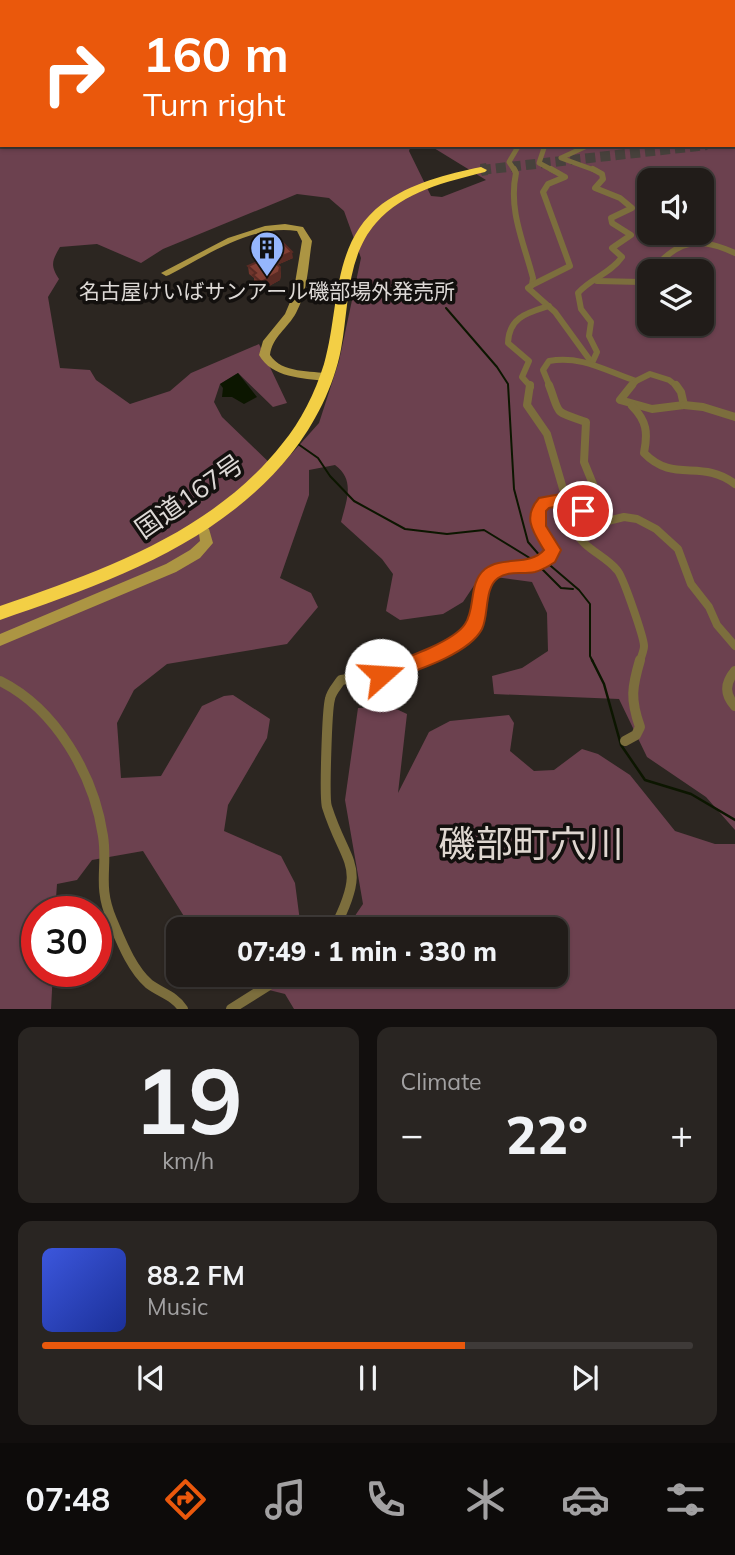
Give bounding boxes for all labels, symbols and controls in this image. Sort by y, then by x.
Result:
text: 160 m [143,23,289,84]
icon: right [28,28,119,119]
text: Turn right [143,84,286,124]
map controls [637,168,714,336]
button: sound [637,168,714,245]
building icon: 名古屋けいばサンアール磯部場外発売所 [248,229,286,278]
button: layers [637,259,714,336]
place label: 名古屋けいばサンアール磯部場外発売所 [79,278,455,304]
street label: 国道167号 [128,447,250,545]
pin [553,481,613,541]
icon: arrive [564,492,602,530]
position arrow [344,638,418,712]
district label: 磯部町穴川 [439,820,624,866]
speed limit sign: 30 [21,896,112,987]
text: 07:49 · 1 min · 330 m [237,935,497,968]
text: 19 [134,1043,243,1157]
text: Climate [401,1067,482,1096]
text: 22° [506,1102,588,1167]
text: − [401,1110,423,1158]
text: + [670,1110,693,1158]
text: km/h [162,1146,214,1175]
text: 88.2 FM [147,1259,245,1292]
text: Music [147,1292,208,1321]
icon: previous [132,1359,170,1397]
icon: pause [349,1359,387,1397]
icon: next [566,1359,604,1397]
icon: directions [161,1475,210,1524]
icon: music [261,1475,310,1524]
icon: phone [361,1475,410,1524]
icon: climate [461,1475,510,1524]
icon: car [561,1475,610,1524]
icon: filters [661,1475,710,1524]
text: 07:48 [25,1479,110,1519]

